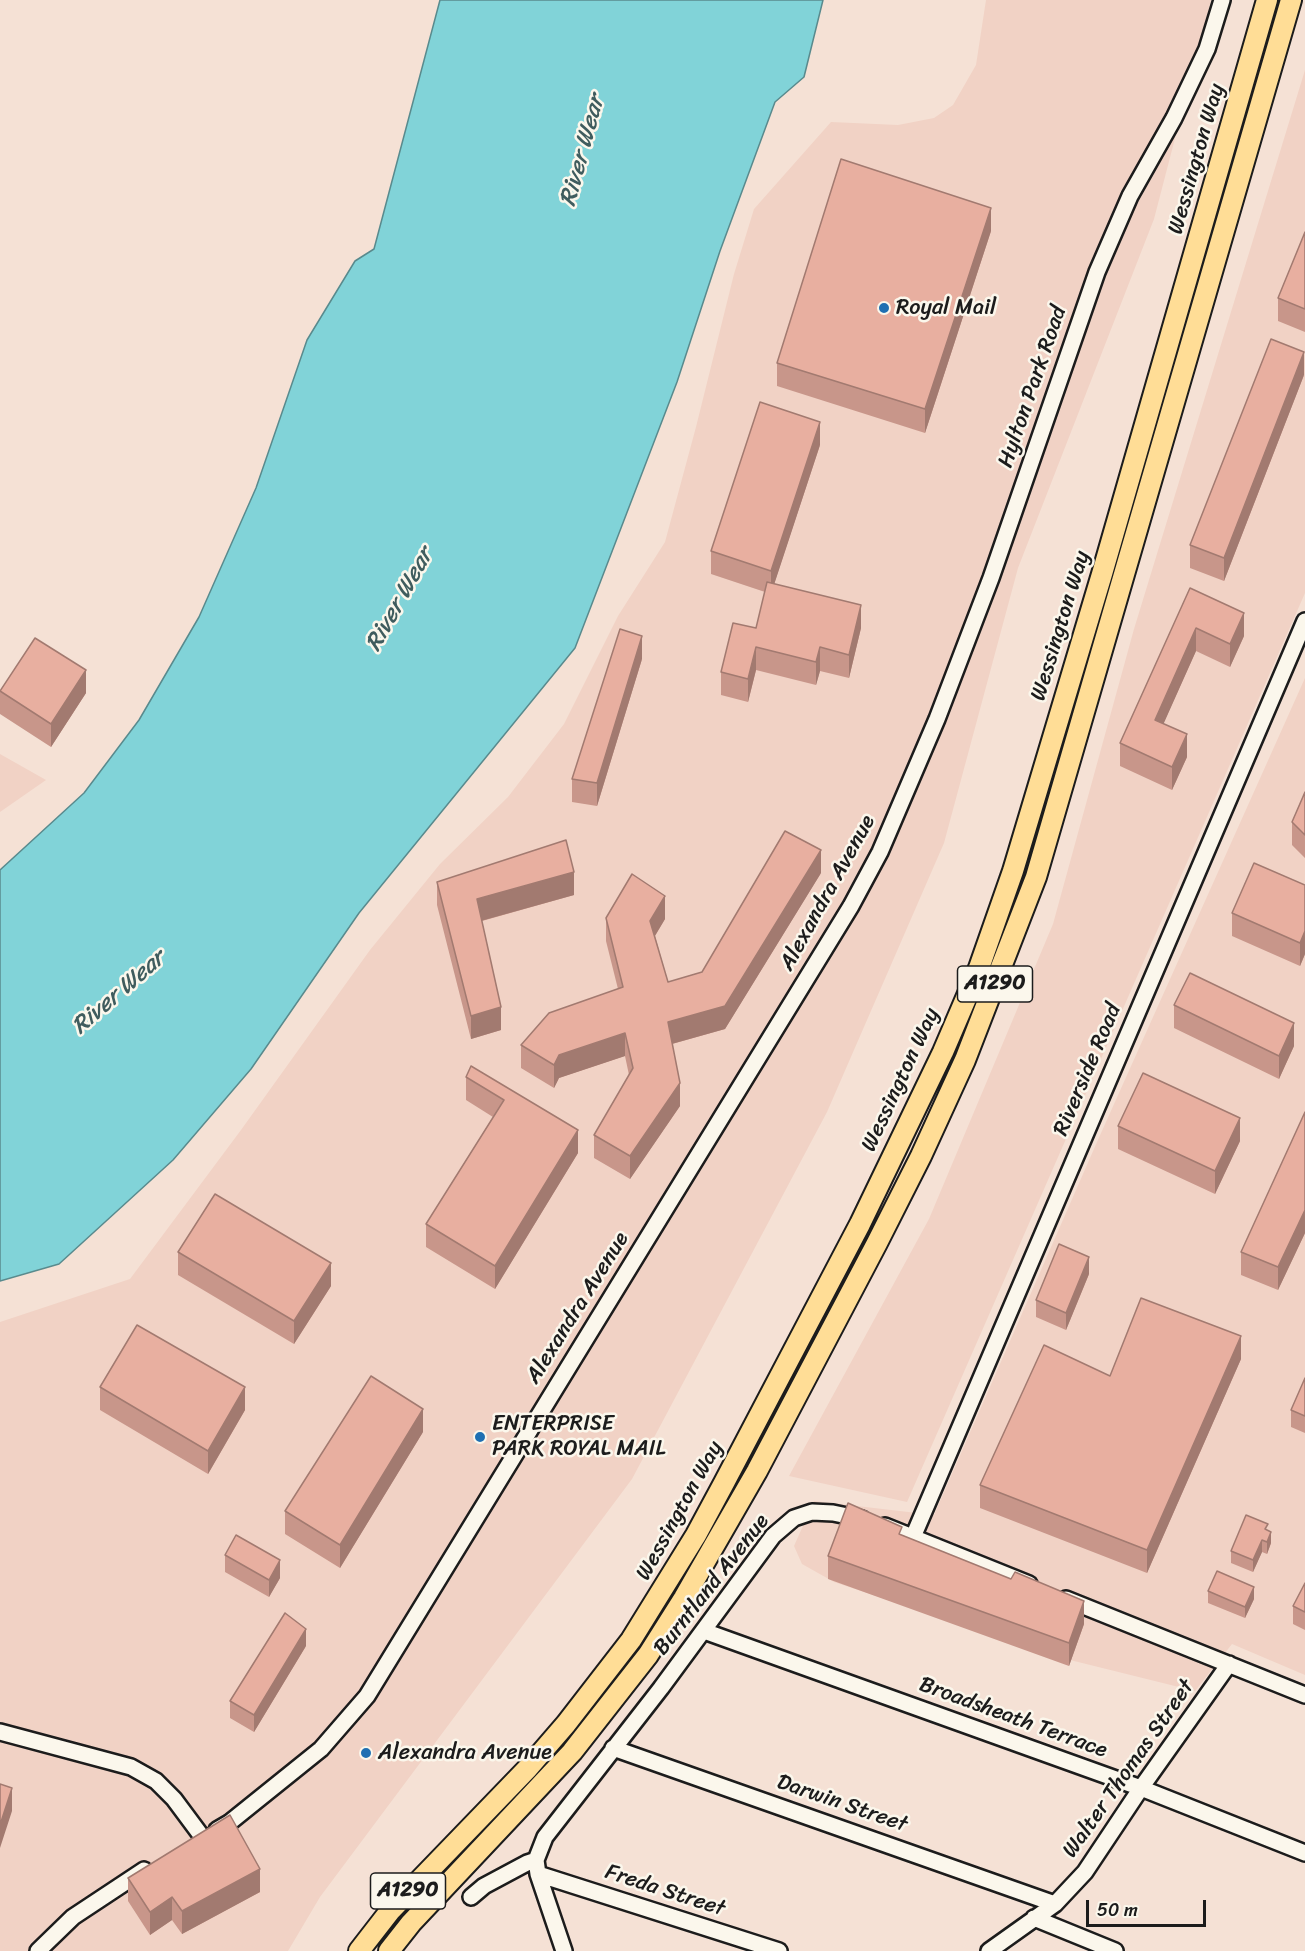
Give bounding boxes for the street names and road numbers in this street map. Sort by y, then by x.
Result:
street label: Wessington Way [1163,81,1231,237]
street label: Hylton Park Road [993,303,1073,471]
street label: Wessington Way [1026,548,1096,704]
street label: Alexandra Avenue [774,811,882,975]
road number: A1290 [958,966,1032,1002]
street label: Riverside Road [1048,1000,1128,1140]
street label: Wessington Way [856,1004,946,1156]
street label: Alexandra Avenue [521,1227,635,1389]
street label: Wessington Way [631,1437,729,1585]
street label: Burntland Avenue [649,1509,775,1661]
street label: Broadsheath Terrace [915,1672,1111,1764]
street label: Walter Thomas Street [1058,1675,1200,1863]
street label: Darwin Street [773,1769,911,1839]
street label: Freda Street [602,1859,728,1923]
road number: A1290 [370,1873,446,1909]

